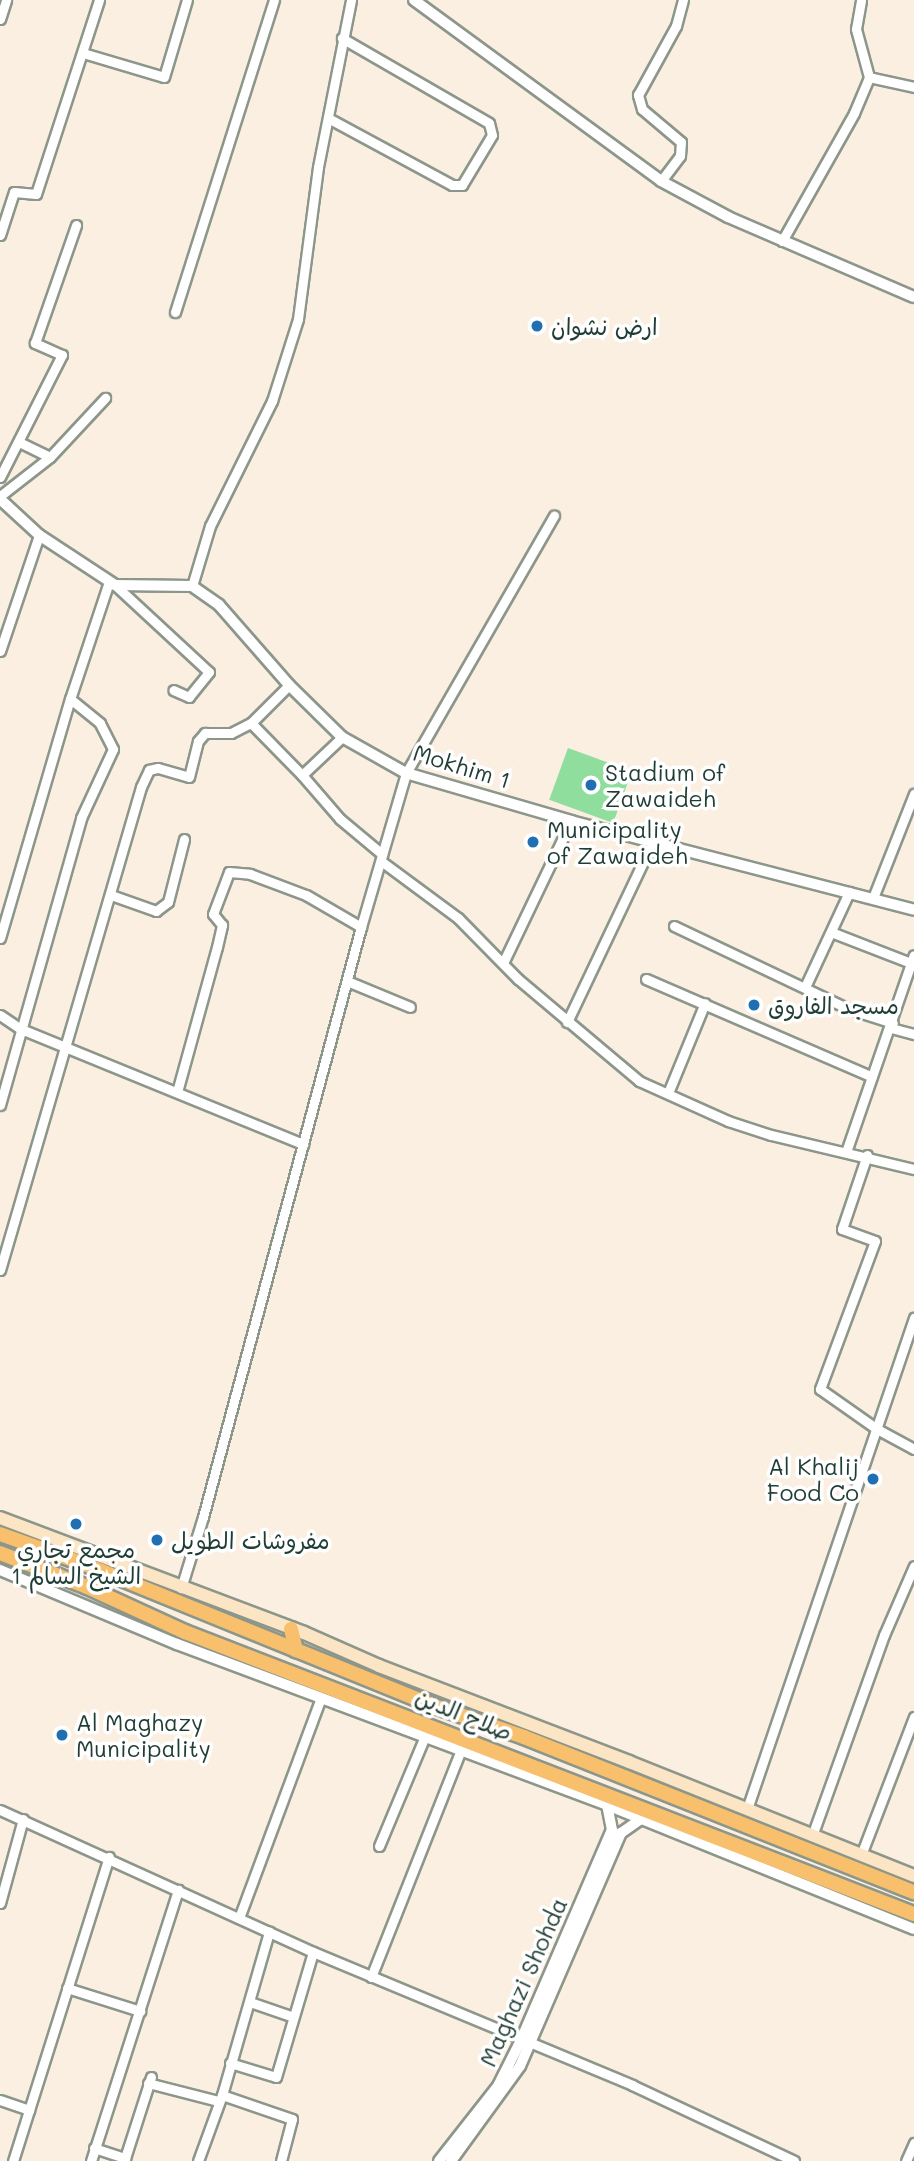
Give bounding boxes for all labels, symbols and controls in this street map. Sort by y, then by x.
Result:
place label: ارض نشوان [551,312,658,340]
marker: ارض نشوان [529,318,545,334]
street label: Mokhim 1 [410,738,514,794]
place label: Stadium of Zawaideh [605,758,725,812]
marker: Stadium of Zawaideh [583,777,599,793]
place label: Municipality of Zawaideh [547,815,688,869]
marker: Municipality of Zawaideh [525,834,541,850]
place label: مسجد الفاروق [768,991,899,1019]
marker: مسجد الفاروق [746,997,762,1013]
place label: Al Khalij Food Co [767,1452,859,1506]
marker: Al Khalij Food Co [865,1471,881,1487]
marker: مجمع تجاري الشيخ السالم 1 [68,1516,84,1532]
place label: مفروشات الطويل [171,1526,330,1554]
marker: مفروشات الطويل [149,1532,165,1548]
place label: مجمع تجاري الشيخ السالم 1 [11,1535,141,1589]
street label: صلاح الدين [412,1682,516,1746]
place label: Al Maghazy Municipality [76,1708,211,1762]
marker: Al Maghazy Municipality [54,1727,70,1743]
street label: Maghazi Shohda [473,1893,573,2071]

